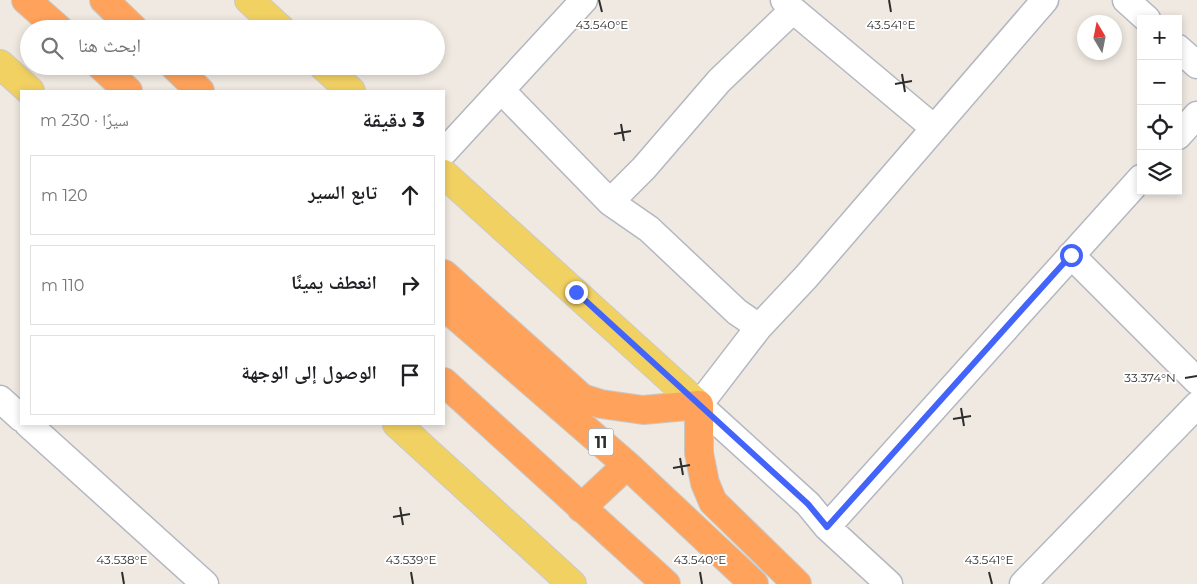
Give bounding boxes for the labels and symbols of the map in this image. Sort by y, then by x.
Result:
north arrow [1077,15,1122,60]
text: 43.540°E [576,17,628,32]
text: 43.541°E [867,17,915,32]
route start [1060,244,1083,267]
route end [565,281,588,304]
text: 33.374°N [1124,370,1176,385]
road number: 11 [588,428,614,456]
text: 43.538°E [96,552,148,567]
text: 43.539°E [386,552,436,567]
text: 43.540°E [674,552,726,567]
text: 43.541°E [965,552,1013,567]

